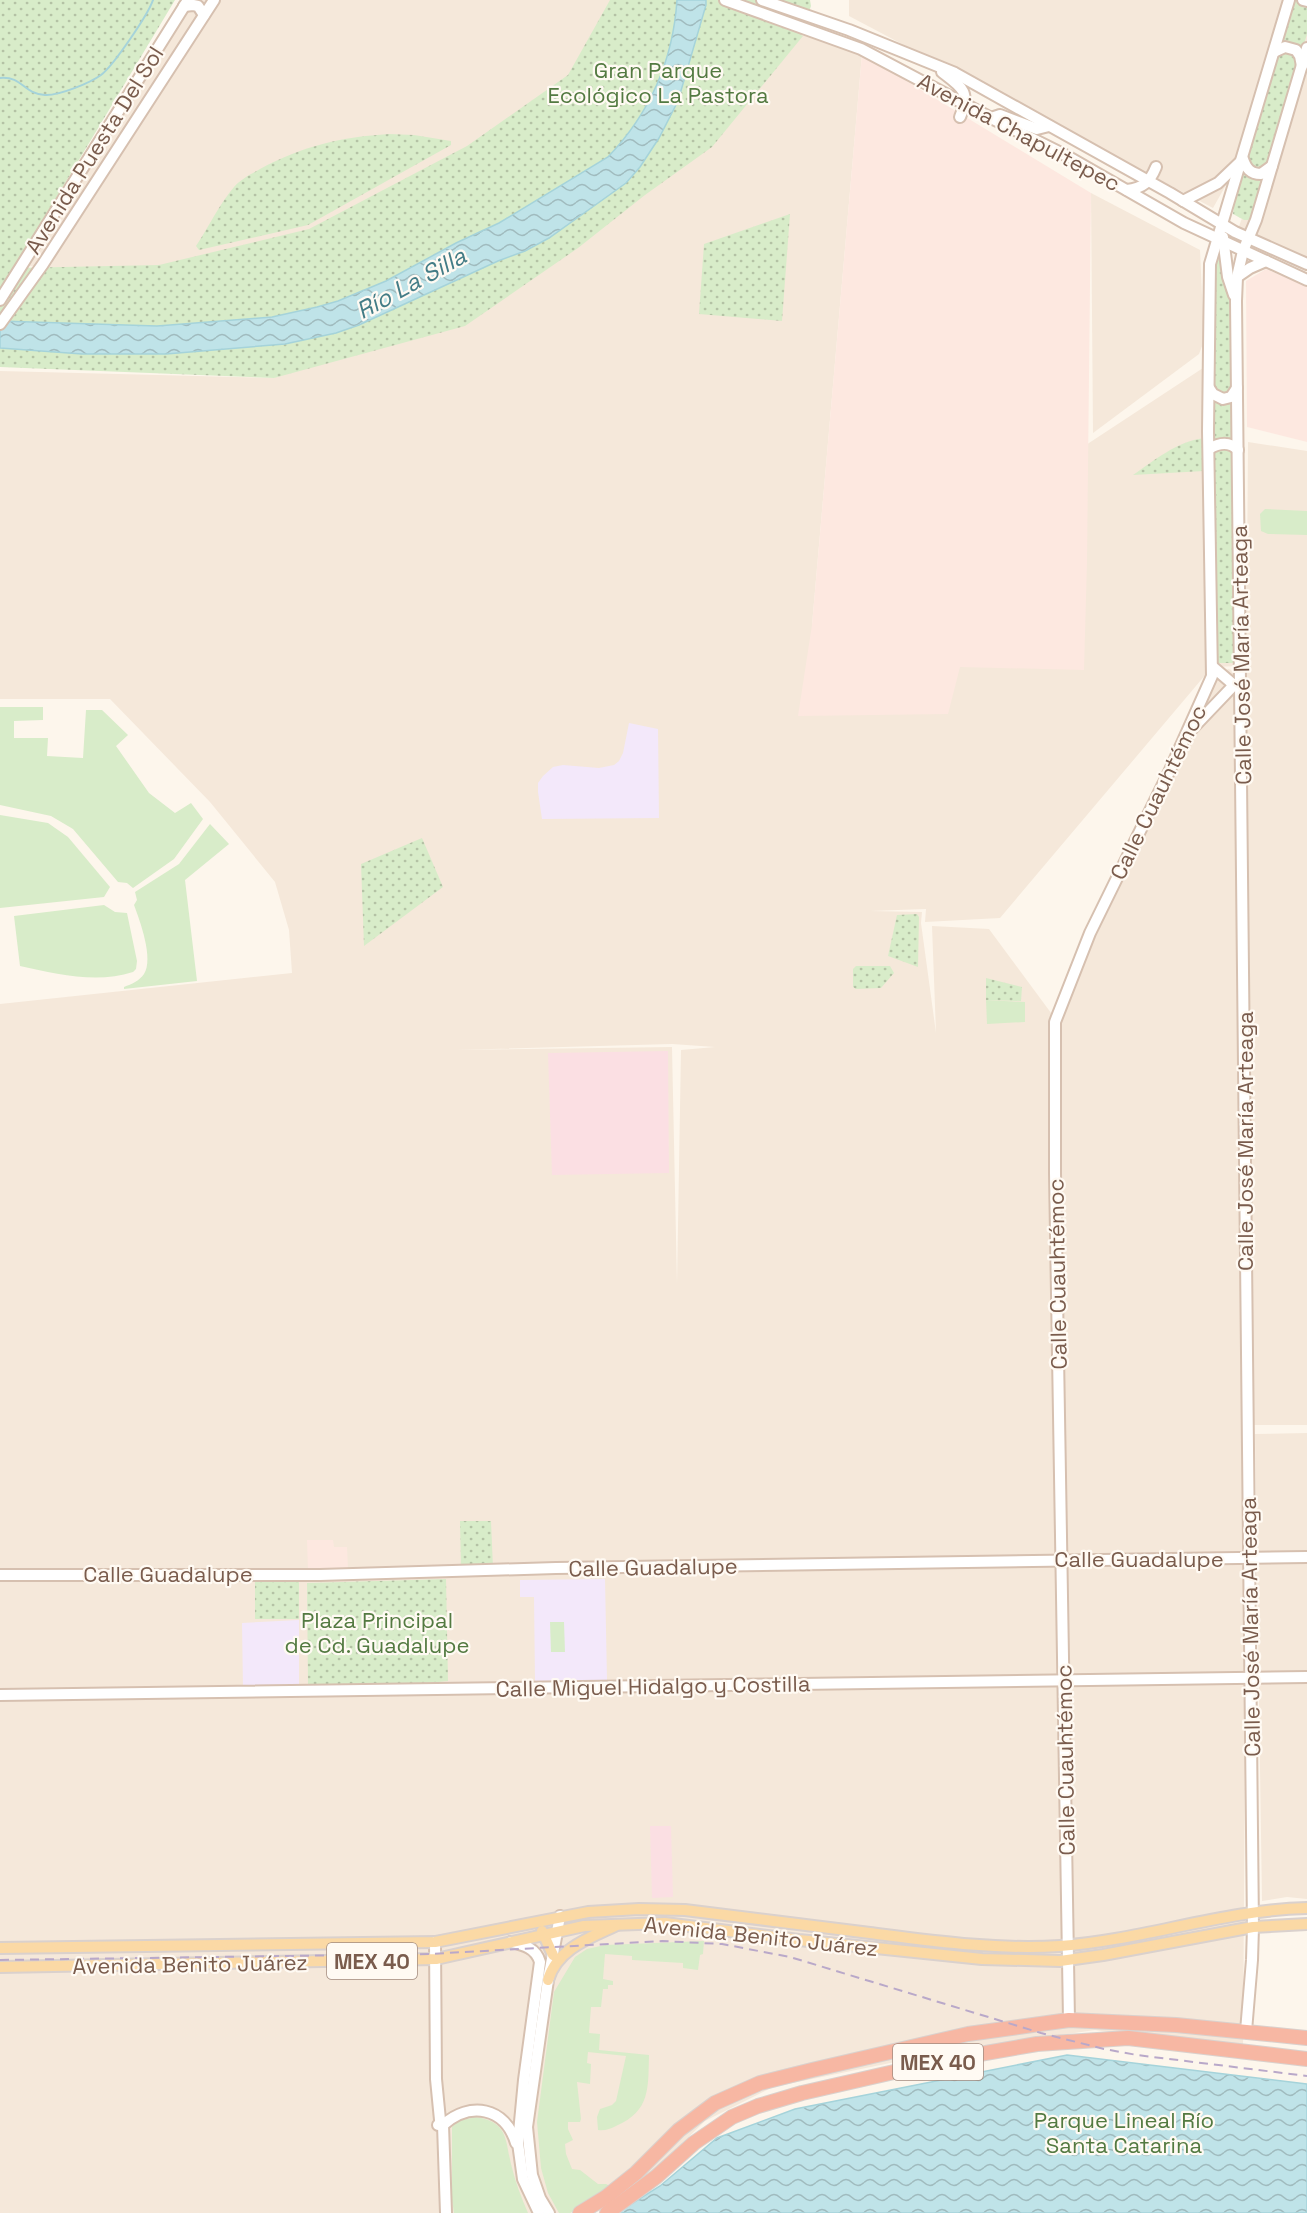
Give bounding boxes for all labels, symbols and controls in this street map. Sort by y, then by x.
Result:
street label: Avenida Puesta Del Sol [19,41,169,259]
park label: Gran Parque Ecológico La Pastora [547,56,769,109]
street label: Avenida Chapultepec [913,67,1125,197]
water label: Río La Silla [350,240,472,326]
street label: Calle José María Arteaga [1225,524,1257,785]
street label: Calle Cuauhtémoc [1103,700,1213,884]
street label: Calle José María Arteaga [1231,1011,1259,1271]
street label: Calle Cuauhtémoc [1041,1178,1073,1370]
street label: Calle José María Arteaga [1234,1496,1266,1757]
street label: Calle Guadalupe [1054,1545,1224,1573]
street label: Calle Guadalupe [568,1552,738,1582]
street label: Calle Guadalupe [83,1560,253,1588]
park label: Plaza Principal de Cd. Guadalupe [285,1606,469,1659]
street label: Calle Cuauhtémoc [1049,1664,1081,1856]
street label: Calle Miguel Hidalgo y Costilla [495,1669,811,1703]
street label: Avenida Benito Juárez [643,1910,879,1962]
road number: MEX 40 [327,1943,417,1979]
street label: Avenida Benito Juárez [72,1948,308,1980]
road number: MEX 40 [893,2044,983,2080]
park label: Parque Lineal Río Santa Catarina [1034,2106,1214,2159]

